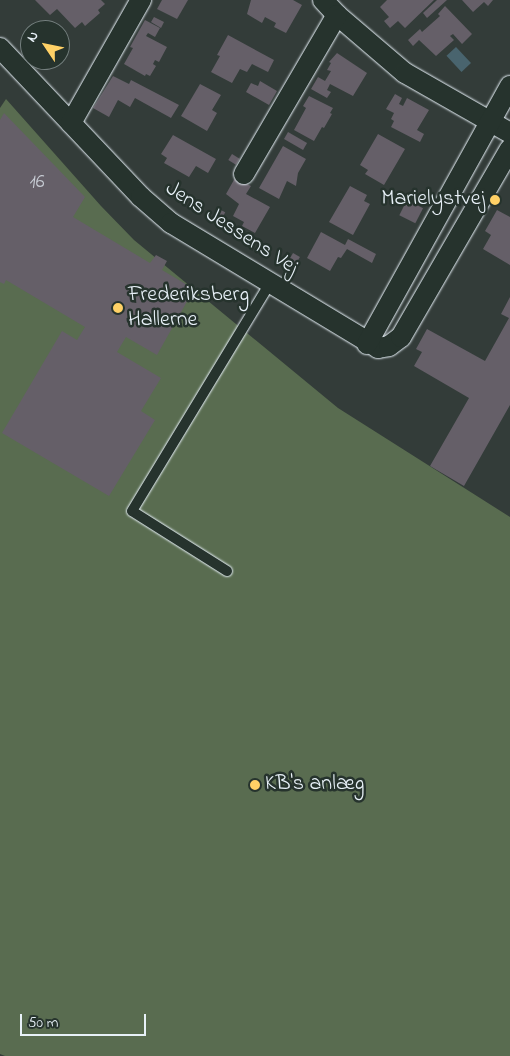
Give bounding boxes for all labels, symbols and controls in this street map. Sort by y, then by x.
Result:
north arrow [20,20,70,70]
text: N [22,27,44,47]
house number: 16 [29,170,45,194]
street label: Jens Jessens Vej [160,176,302,282]
place label: Marielystvej [381,187,485,213]
marker: Marielystvej [489,194,501,206]
place label: Frederiksberg Hallerne [128,282,249,334]
marker: Frederiksberg Hallerne [112,302,124,314]
place label: KB's anlæg [265,772,364,798]
marker: KB's anlæg [249,779,261,791]
scale bar [22,1004,149,1036]
text: 50 m [28,1012,58,1034]

